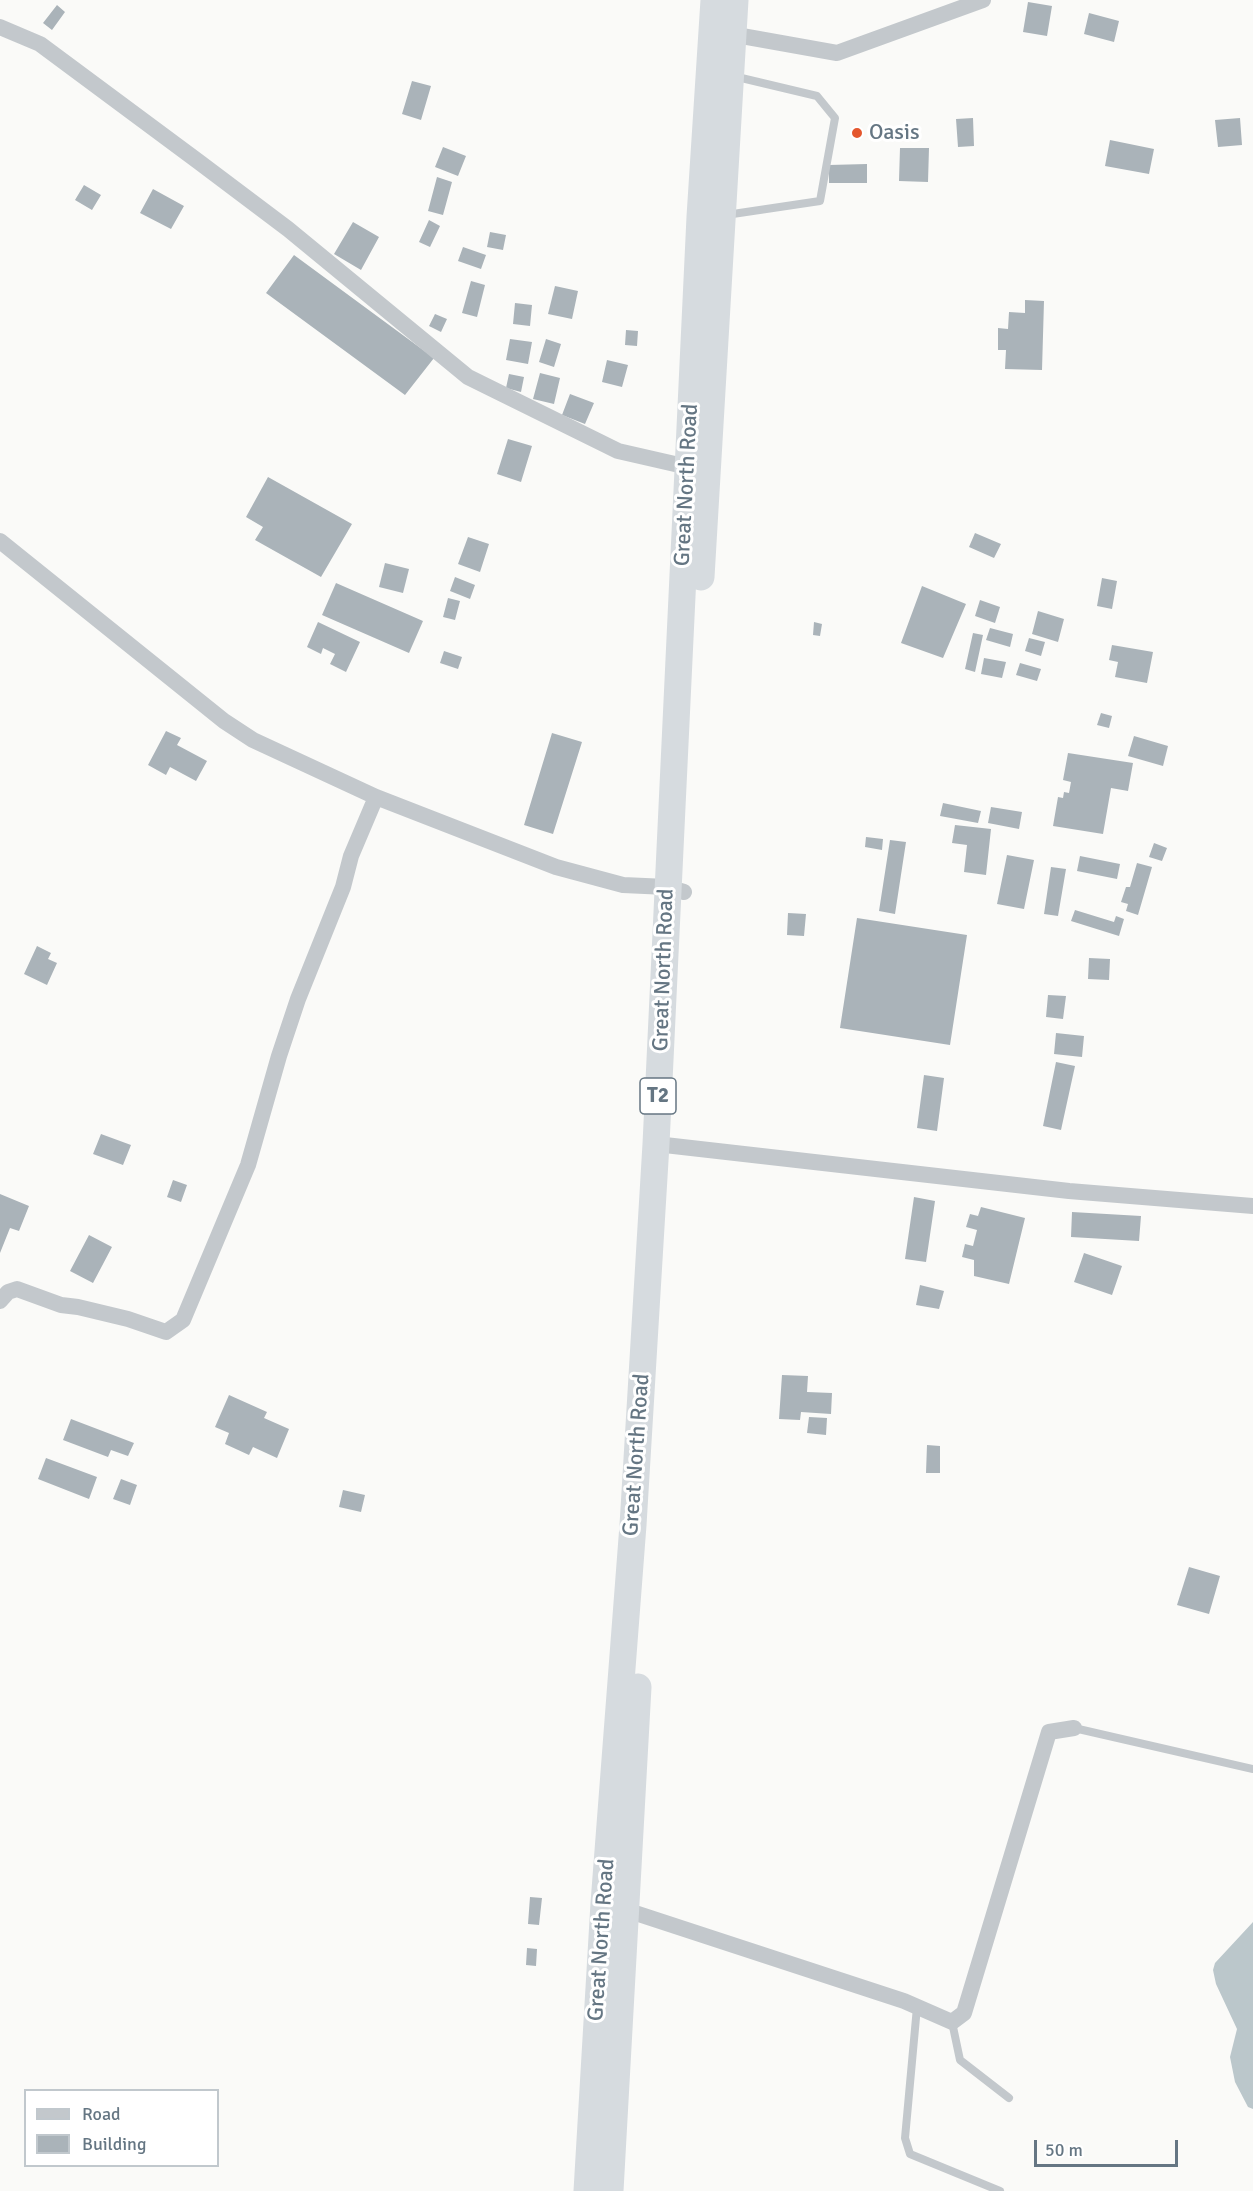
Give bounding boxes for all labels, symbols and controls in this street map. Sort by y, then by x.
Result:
place label: Oasis [869,120,920,146]
marker: Oasis [850,126,864,140]
street label: Great North Road [670,403,704,567]
street label: Great North Road [648,888,680,1052]
road number: T2 [640,1078,676,1114]
street label: Great North Road [618,1373,656,1537]
street label: Great North Road [583,1858,621,2022]
legend [24,2089,219,2167]
text: Road [82,2103,121,2125]
scale bar [1037,2128,1181,2166]
text: Building [82,2133,146,2155]
text: 50 m [1045,2139,1083,2161]

